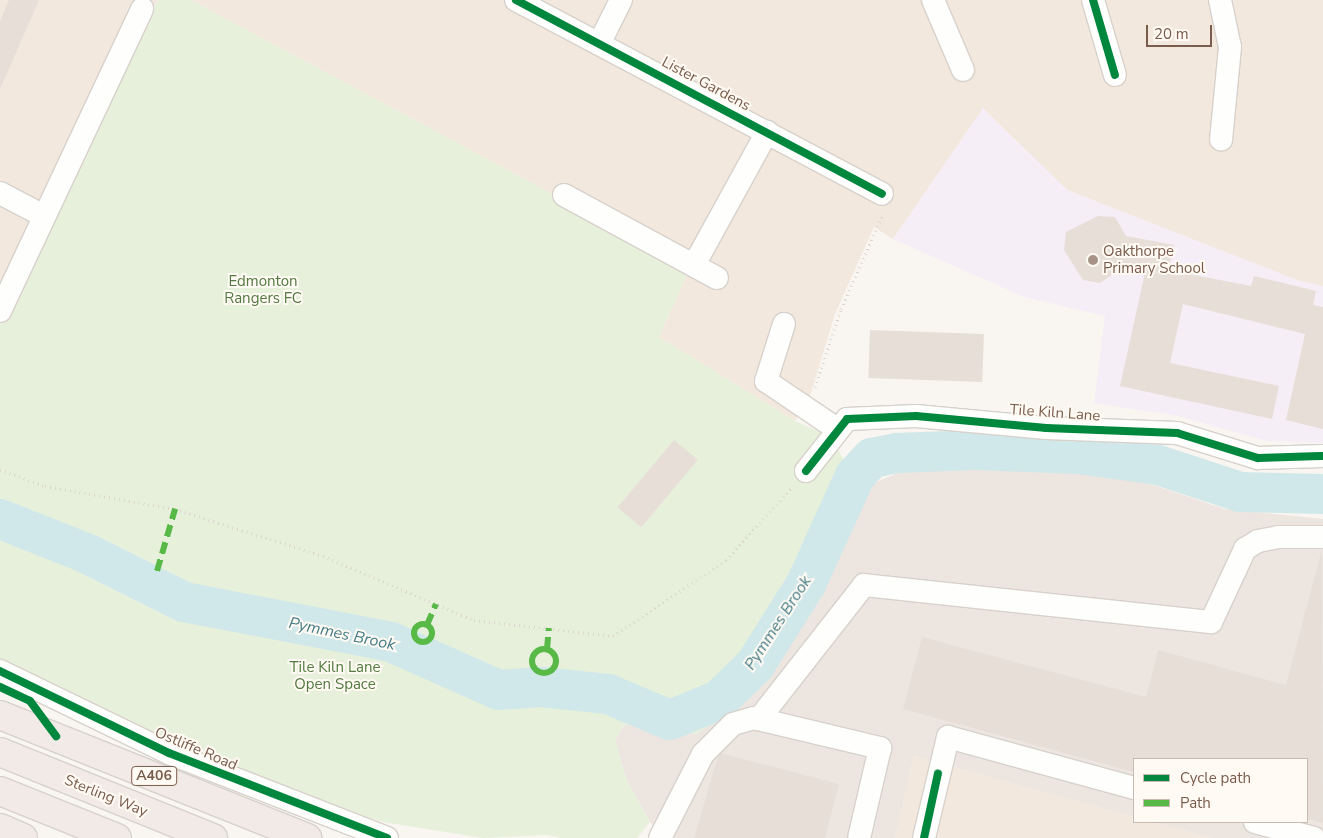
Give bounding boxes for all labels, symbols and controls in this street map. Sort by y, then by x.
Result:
scale bar [1148,15,1214,47]
text: 20 m [1154,24,1189,44]
street label: Lister Gardens [659,53,753,115]
place label: Oakthorpe Primary School [1103,242,1205,277]
marker: Oakthorpe Primary School [1087,254,1099,266]
park label: Edmonton Rangers FC [224,272,302,307]
street label: Tile Kiln Lane [1009,401,1101,425]
water label: Pymmes Brook [740,572,816,674]
water label: Pymmes Brook [287,613,397,655]
park label: Tile Kiln Lane Open Space [290,658,380,693]
street label: Ostliffe Road [152,724,240,774]
legend [1133,758,1308,823]
road number: A406 [130,764,178,788]
text: Cycle path [1180,768,1251,788]
street label: Sterling Way [62,771,150,821]
text: Path [1180,793,1211,813]

